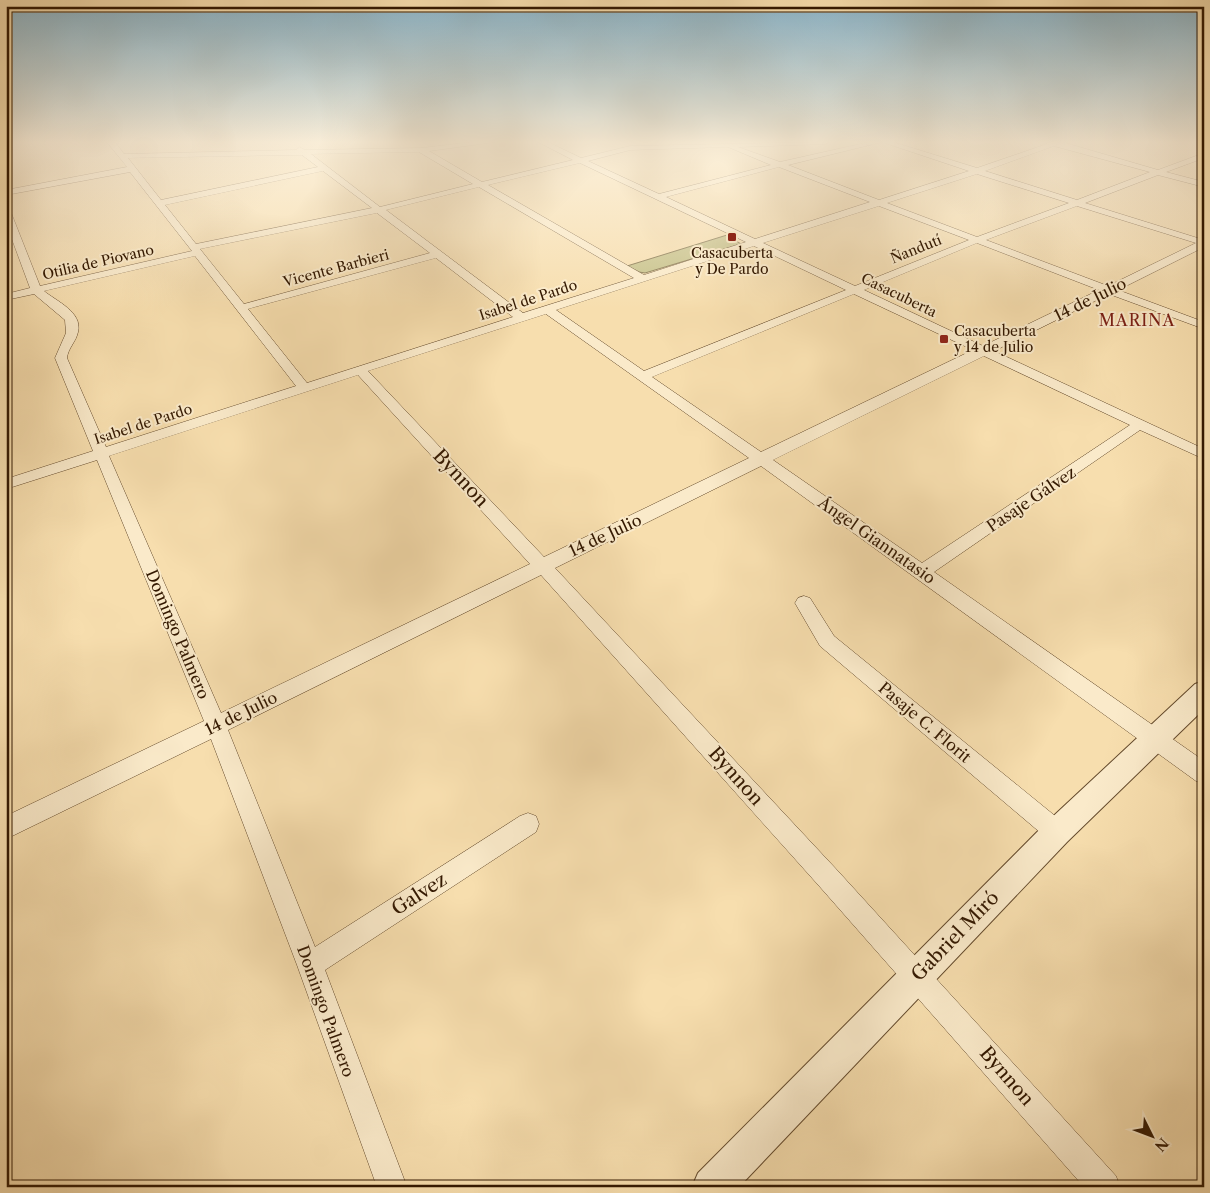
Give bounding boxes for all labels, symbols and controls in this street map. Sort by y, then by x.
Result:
street label: Ñandutí [887,230,944,267]
marker: Casacuberta y De Pardo [726,231,738,243]
street label: Otilia de Piovano [40,240,156,284]
place label: Casacuberta y De Pardo [691,244,774,278]
street label: Vicente Barbieri [280,245,391,291]
street label: Casacuberta [858,269,940,321]
street label: 14 de Julio [1051,273,1130,325]
street label: Isabel de Pardo [477,276,579,324]
district label: MARINA [1099,310,1175,330]
place label: Casacuberta y 14 de Julio [953,322,1037,356]
marker: Casacuberta y 14 de Julio [938,333,950,345]
street label: Isabel de Pardo [92,400,194,448]
street label: Bynnon [428,444,494,512]
street label: Pasaje Gálvez [983,462,1079,536]
street label: Ángel Giannatasio [814,491,940,588]
street label: 14 de Julio [565,509,645,561]
street label: Domingo Palmero [142,566,214,702]
street label: Pasaje C. Florit [875,677,976,767]
street label: 14 de Julio [202,687,281,739]
street label: Bynnon [704,742,768,810]
street label: Galvez [387,868,451,920]
street label: Gabriel Miró [906,886,1004,986]
street label: Domingo Palmero [293,942,359,1080]
street label: Bynnon [975,1042,1039,1110]
north arrow [1128,1110,1178,1160]
text: N [1151,1134,1172,1155]

